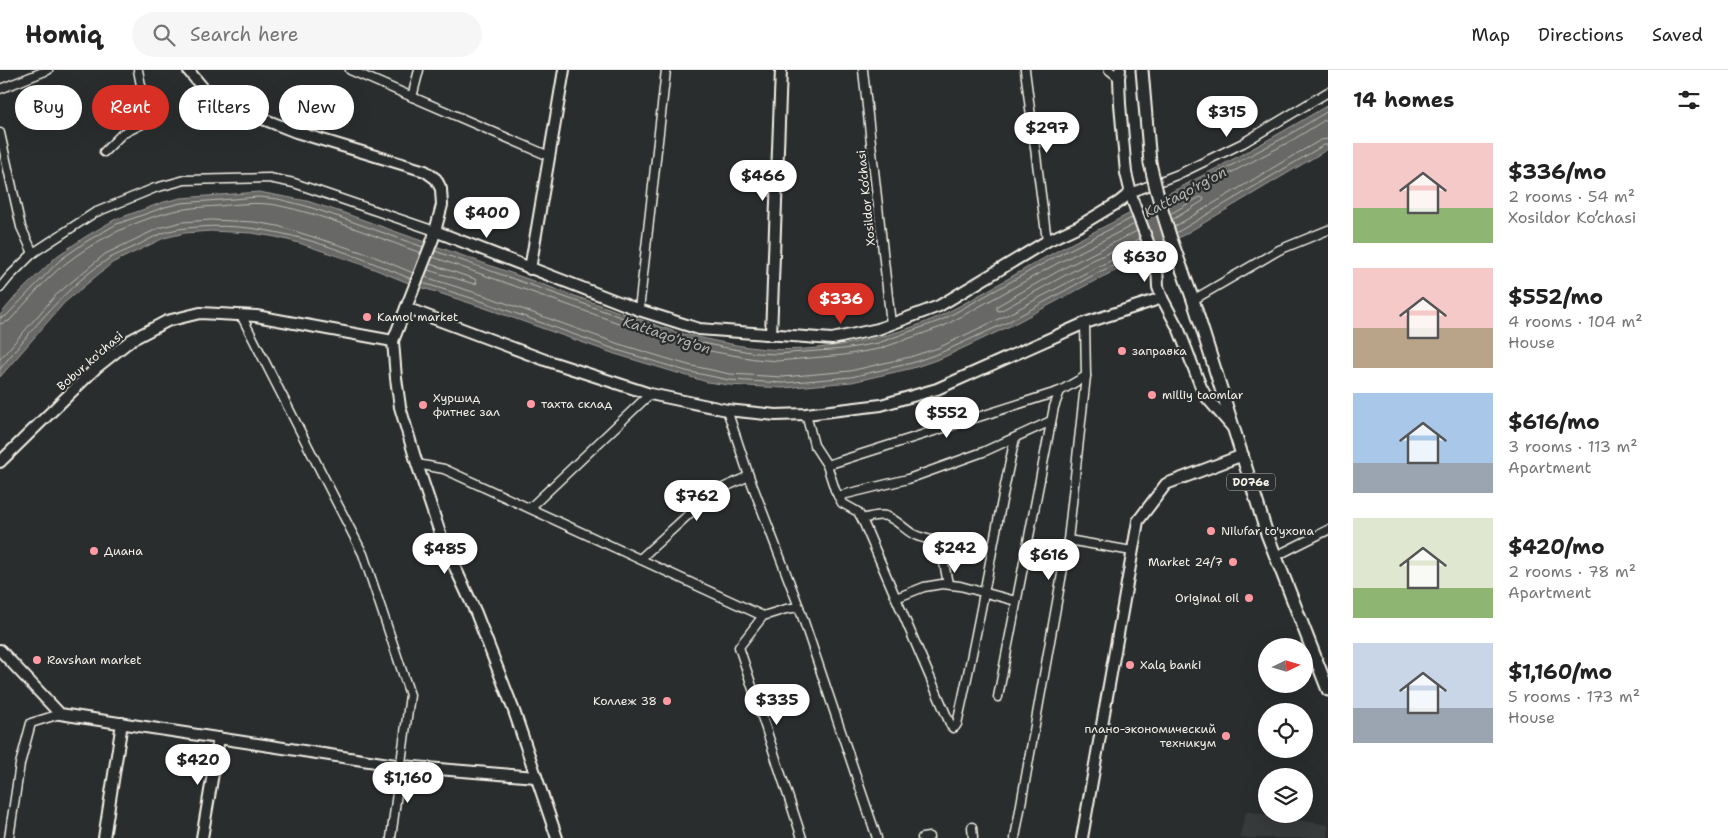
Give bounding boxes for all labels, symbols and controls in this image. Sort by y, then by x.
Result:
search box [132,12,482,57]
text: Homiq [25,19,102,51]
icon: search [150,21,178,49]
text: Search here [190,22,299,47]
text: Map [1472,23,1510,47]
text: Directions [1538,23,1624,47]
text: Saved [1652,23,1703,47]
chip: Buy [15,85,82,130]
chip: Rent [92,85,169,130]
chip: Filters [179,85,269,130]
chip: New [279,85,354,130]
text: 14 homes [1353,86,1454,114]
icon: filters [1675,86,1703,114]
pin: $315 [1197,96,1257,138]
text: $315 [1208,101,1246,122]
pin: $297 [1017,112,1077,154]
text: $297 [1025,117,1069,138]
street label: Xosildor Ko’chasi [853,149,879,247]
text: $336/mo [1508,158,1606,186]
pin: $466 [733,160,793,202]
water label: Kattaqo'rg'on [1141,163,1229,221]
icon: home [1393,163,1453,223]
text: $466 [741,165,785,186]
text: 2 rooms · 54 m² [1508,186,1635,207]
pin: $400 [457,196,517,239]
text: $400 [465,202,509,223]
text: Xosildor Ko’chasi [1508,207,1636,228]
pin: $630 [1115,240,1175,283]
text: $630 [1123,246,1167,267]
pin: $336 [811,282,871,325]
text: $552/mo [1508,283,1603,311]
text: $336 [819,288,863,309]
icon: home [1393,288,1453,348]
place label: Kamol market [377,309,458,325]
marker: Kamol market [361,311,373,323]
text: 4 rooms · 104 m² [1508,311,1643,332]
water label: Kattaqo'rg'on [621,312,713,358]
street label: Bobur ko'chasi [54,328,126,394]
text: House [1508,332,1555,353]
place label: заправка [1132,343,1187,359]
marker: заправка [1116,345,1128,357]
place label: milliy taomlar [1162,387,1244,403]
marker: milliy taomlar [1146,389,1158,401]
place label: Хуршид фитнес зал [433,390,500,420]
place label: тахта склад [541,396,613,412]
pin: $552 [917,396,977,439]
marker: тахта склад [525,398,537,410]
marker: Хуршид фитнес зал [417,399,429,411]
text: $552 [926,402,968,423]
text: $616/mo [1508,408,1600,436]
icon: home [1393,413,1453,473]
text: 3 rooms · 113 m² [1508,436,1638,457]
text: Apartment [1508,457,1591,478]
road number: D076e [1227,474,1275,491]
pin: $762 [667,480,727,522]
text: $762 [675,485,719,506]
place label: Nilufar to'yxona [1221,523,1314,539]
marker: Nilufar to'yxona [1205,525,1217,537]
pin: $485 [415,532,475,575]
pin: $242 [925,532,985,574]
text: $420/mo [1508,533,1605,561]
text: $242 [934,537,976,558]
text: $485 [423,538,467,559]
pin: $616 [1019,538,1079,581]
icon: home [1393,538,1453,598]
place label: Диана [104,543,143,559]
text: $616 [1029,544,1069,565]
marker: Диана [88,545,100,557]
place label: Market 24/7 [1148,554,1223,570]
marker: Market 24/7 [1227,556,1239,568]
text: 2 rooms · 78 m² [1508,561,1636,582]
text: Apartment [1508,582,1591,603]
place label: Original oil [1175,590,1239,606]
marker: Original oil [1243,592,1255,604]
north arrow [1258,638,1312,692]
map controls [1258,638,1313,823]
place label: Ravshan market [47,652,142,668]
marker: Ravshan market [31,654,43,666]
place label: Xalq banki [1140,657,1201,673]
text: $1,160/mo [1508,658,1612,686]
marker: Xalq banki [1124,659,1136,671]
icon: home [1393,663,1453,723]
pin: $335 [747,684,807,726]
text: 5 rooms · 173 m² [1508,686,1640,707]
text: $335 [756,689,798,710]
place label: Коллеж 38 [593,693,657,709]
marker: Коллеж 38 [661,695,673,707]
button: locate [1258,703,1313,758]
text: House [1508,707,1555,728]
place label: плано-экономический техникум [1084,721,1216,751]
marker: плано-экономический техникум [1220,730,1232,742]
pin: $420 [168,744,228,786]
text: $420 [176,749,220,770]
pin: $1,160 [367,762,449,804]
text: $1,160 [383,767,433,788]
button: layers [1258,768,1313,823]

